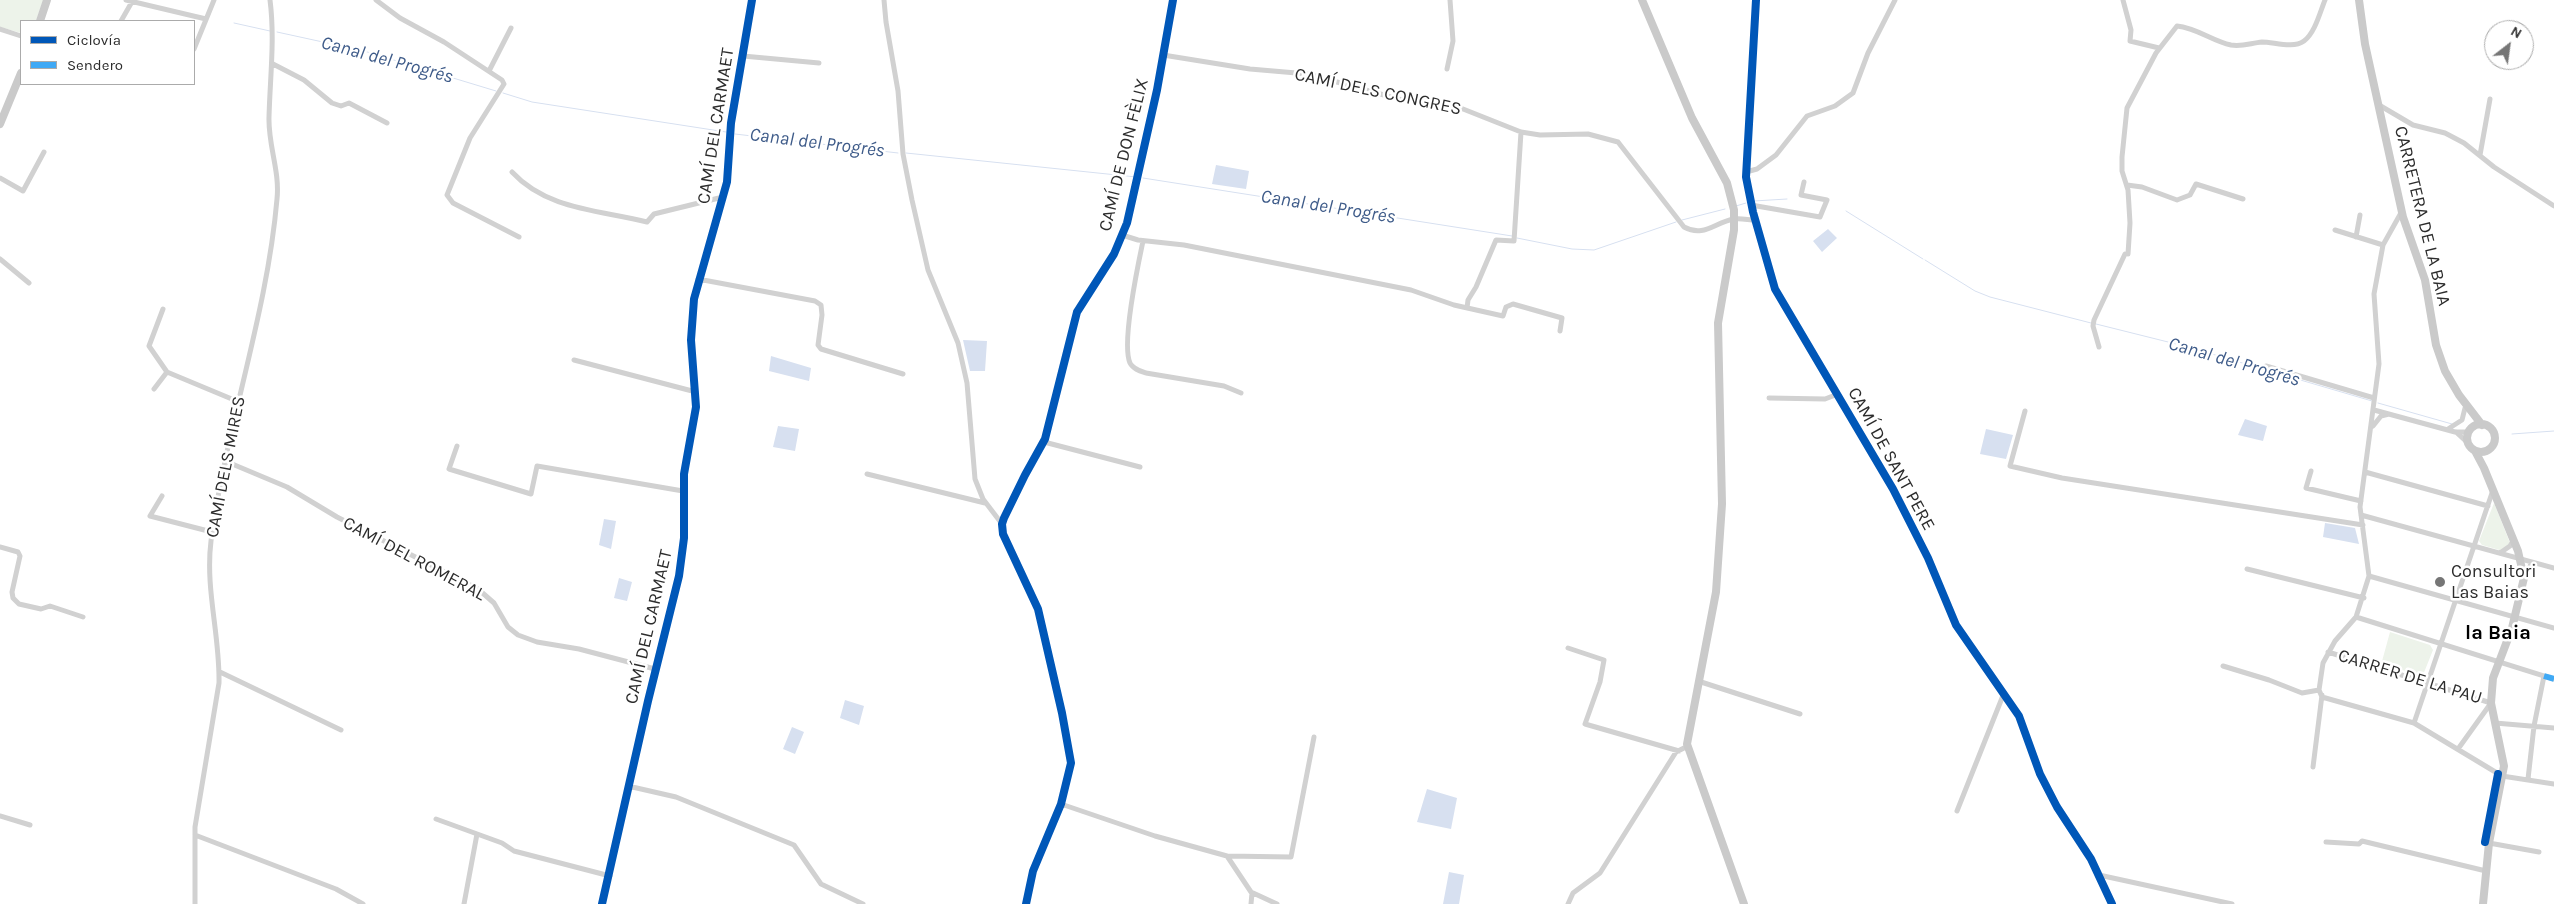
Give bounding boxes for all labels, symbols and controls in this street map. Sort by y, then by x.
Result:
legend [20,20,195,85]
north arrow [2484,20,2534,70]
text: N [2508,23,2525,42]
text: Ciclovía [67,31,121,49]
water label: Canal del Progrés [318,31,456,89]
street label: CAMÍ DEL CARMAET [693,46,739,206]
text: Sendero [67,56,123,74]
street label: CAMÍ DELS CONGRES [1293,64,1463,120]
street label: CAMÍ DE DON FÈLIX [1095,76,1153,234]
water label: Canal del Progrés [748,123,886,163]
street label: CARRETERA DE LA BAIA [2389,124,2455,308]
water label: Canal del Progrés [1259,185,1397,229]
water label: Canal del Progrés [2166,332,2302,392]
street label: CAMÍ DE SANT PERE [1843,384,1939,534]
street label: CAMÍ DELS MIRES [202,394,250,540]
street label: CAMÍ DEL ROMERAL [339,512,489,606]
street label: CAMÍ DEL CARMAET [621,548,677,706]
place label: Consultori Las Baias [2451,561,2537,604]
marker: Consultori Las Baias [2433,575,2447,589]
district label: la Baia [2465,621,2531,645]
street label: CARRER DE LA PAU [2335,645,2485,709]

